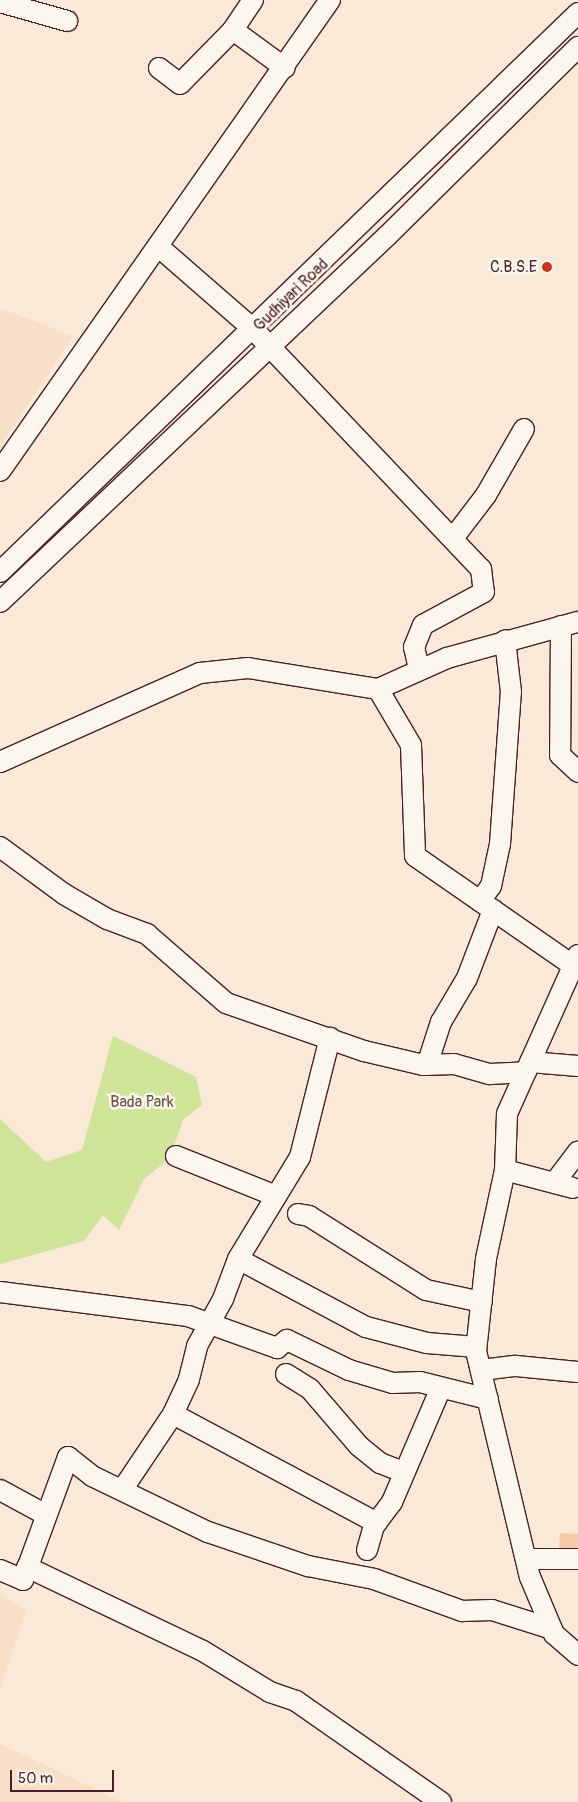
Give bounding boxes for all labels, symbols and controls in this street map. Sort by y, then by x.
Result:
street label: Gudhiyari Road [250,255,332,335]
place label: C.B.S.E [490,257,537,277]
marker: C.B.S.E [541,261,553,273]
park label: Bada Park [110,1092,174,1112]
scale bar [12,1760,116,1792]
text: 50 m [18,1769,53,1788]

